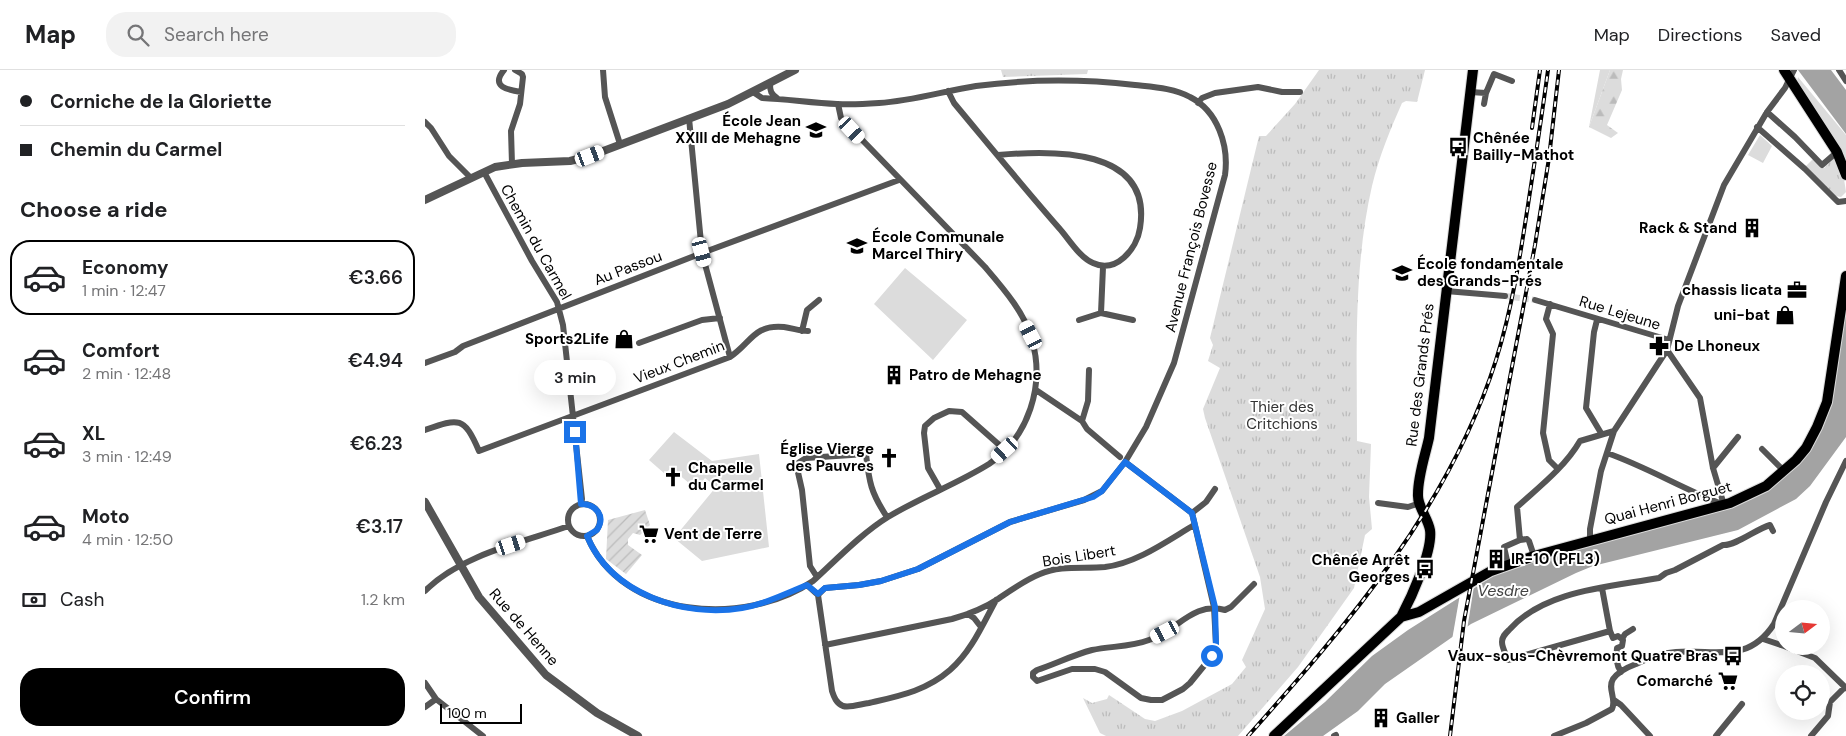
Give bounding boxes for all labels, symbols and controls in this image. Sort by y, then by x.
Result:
search box [106,12,456,57]
text: Map [25,19,76,50]
icon: search [124,21,152,49]
text: Search here [164,22,269,47]
text: Map [1594,23,1630,47]
text: Directions [1658,23,1743,47]
text: Saved [1771,23,1821,47]
text: Corniche de la Gloriette [50,89,272,114]
place label: École Jean XXIII de Mehagne [675,111,801,148]
car [836,114,867,146]
school or university icon: École Jean XXIII de Mehagne [805,119,827,141]
place label: Chênée Bailly-Mathot [1473,128,1574,165]
bus stop icon: Chênée Bailly-Mathot [1447,136,1469,158]
text: Chemin du Carmel [50,137,222,162]
car [573,144,606,168]
street label: Avenue François Bovesse [1160,160,1222,334]
street label: Chemin du Carmel [496,181,576,303]
text: Choose a ride [20,195,168,224]
building icon: Rack & Stand [1741,217,1763,239]
place label: Rack & Stand [1639,218,1737,238]
place label: École Communale Marcel Thiry [872,227,1004,264]
school or university icon: École Communale Marcel Thiry [846,235,868,257]
car [690,236,713,268]
street label: Au Passou [591,246,665,290]
place label: École fondamentale des Grands-Prés [1417,254,1564,291]
icon: car [22,255,67,300]
text: Economy [82,255,169,280]
school or university icon: École fondamentale des Grands-Prés [1391,262,1413,284]
text: €3.66 [349,265,403,290]
office icon: chassis licata [1786,279,1808,301]
text: 1 min · 12:47 [82,280,166,301]
place label: chassis licata [1682,280,1782,300]
street label: Rue Lejeune [1577,291,1663,335]
street label: Rue des Grands Prés [1401,302,1439,448]
shop icon: uni-bat [1774,304,1796,326]
place label: uni-bat [1714,305,1770,325]
car [1017,318,1044,352]
shop icon: Sports2Life [613,328,635,350]
place label: Sports2Life [525,329,609,349]
pharmacy icon: De Lhoneux [1648,335,1670,357]
street label: Vieux Chemin [631,336,727,388]
place label: De Lhoneux [1674,336,1760,356]
icon: car [22,338,67,383]
text: Comfort [82,338,160,363]
text: €4.94 [348,348,403,373]
callout: 3 min [534,360,616,394]
text: 2 min · 12:48 [82,363,171,384]
building icon: Patro de Mehagne [883,364,905,386]
place label: Patro de Mehagne [909,365,1042,385]
text: 3 min [554,367,596,388]
park label: Thier des Critchions [1246,397,1318,434]
icon: car [22,421,67,466]
text: XL [82,421,105,446]
route end [564,421,586,443]
text: €6.23 [350,431,403,456]
car [988,434,1021,466]
place label: Église Vierge des Pauvres [780,439,874,476]
text: 3 min · 12:49 [82,446,172,467]
church icon: Église Vierge des Pauvres [878,447,900,469]
place label: Chapelle du Carmel [688,458,764,495]
church icon: Chapelle du Carmel [662,466,684,488]
street label: Quai Henri Borguet [1602,476,1734,530]
icon: car [22,504,67,549]
text: Moto [82,504,130,529]
text: €3.17 [356,514,403,539]
supermarket icon: Vent de Terre [638,523,660,545]
place label: Vent de Terre [664,524,762,544]
text: 4 min · 12:50 [82,529,173,550]
car [494,533,527,557]
street label: Bois Libert [1041,540,1117,572]
building icon: IR-10 (PFL3) [1485,548,1507,570]
place label: IR-10 (PFL3) [1511,549,1600,569]
place label: Chênée Arrêt Georges [1312,550,1410,587]
bus stop icon: Chênée Arrêt Georges [1414,558,1436,580]
water label: Vesdre [1477,580,1529,601]
street label: Rue de Henne [485,584,563,670]
icon: cash [20,586,48,614]
text: Cash [60,587,104,612]
text: 1.2 km [361,589,405,610]
north arrow [1775,600,1830,655]
map controls [1775,600,1830,720]
car [1148,619,1181,645]
route start [1201,645,1223,667]
bus stop icon: Vaux-sous-Chèvremont Quatre Bras [1722,645,1744,667]
place label: Vaux-sous-Chèvremont Quatre Bras [1448,646,1718,666]
button: locate [1775,665,1830,720]
button: Confirm [20,668,405,726]
supermarket icon: Comarché [1717,670,1739,692]
place label: Comarché [1636,671,1713,691]
scale bar [440,701,523,724]
text: 100 m [447,704,487,722]
building icon: Galler [1370,707,1392,729]
place label: Galler [1396,708,1440,728]

